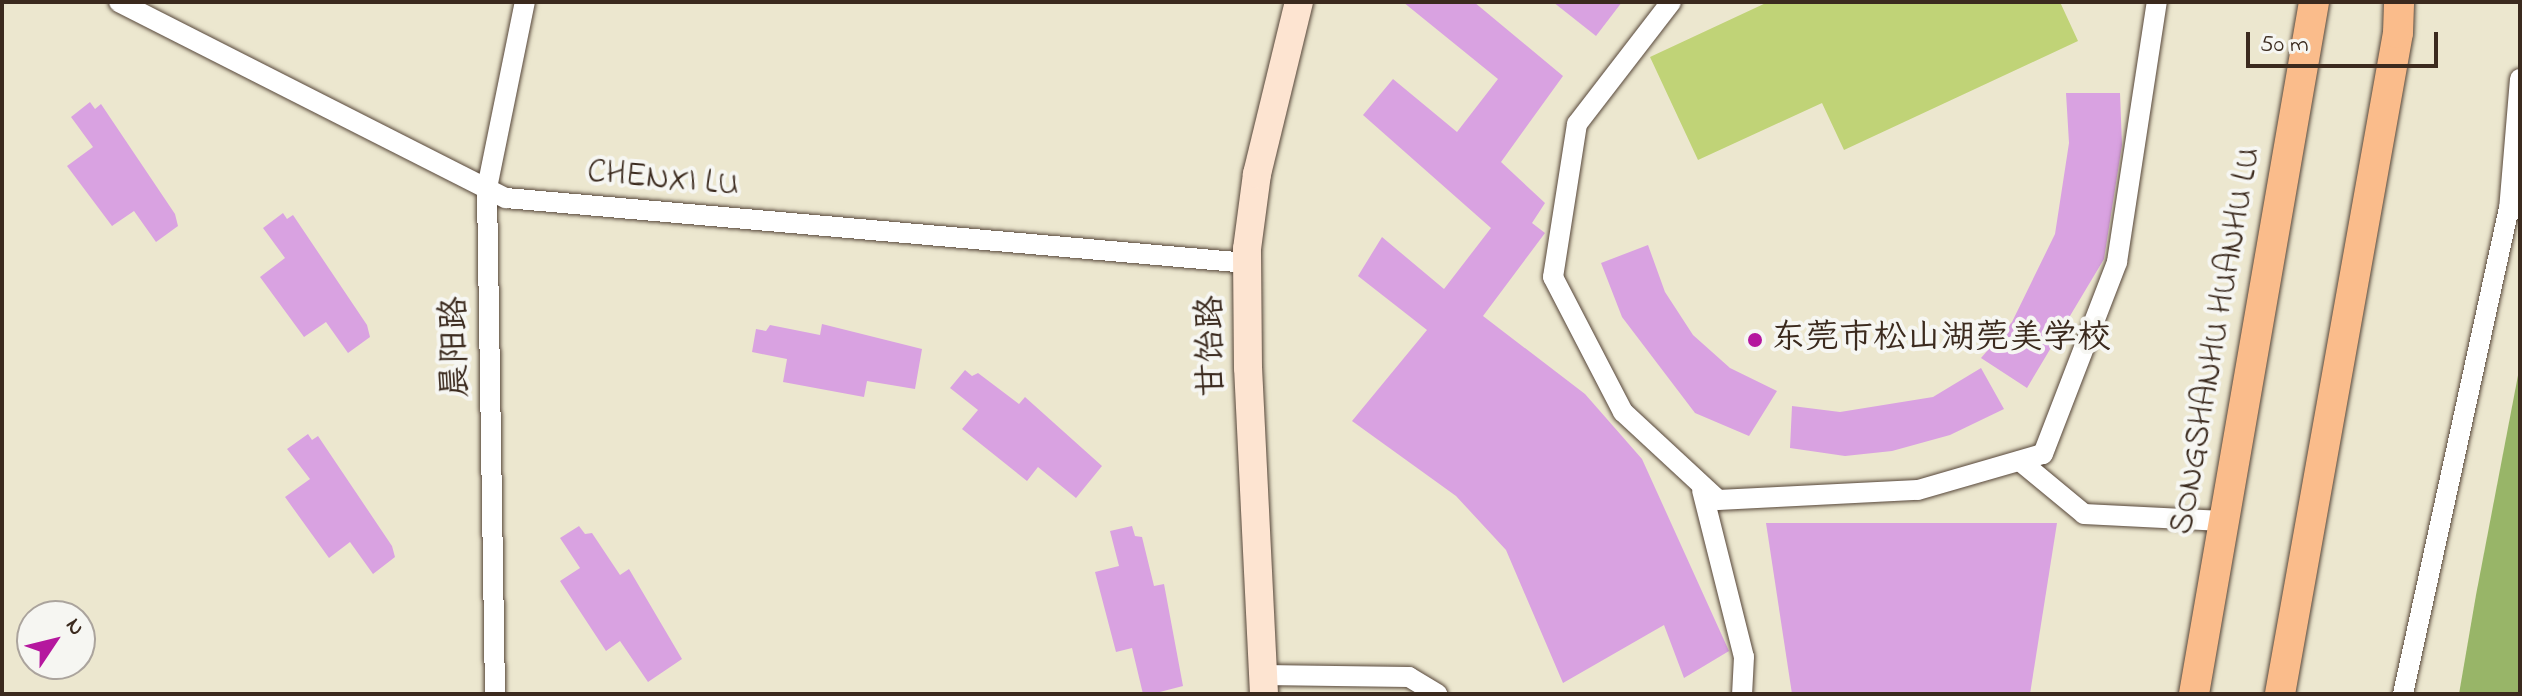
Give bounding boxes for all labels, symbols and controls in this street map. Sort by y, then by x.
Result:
scale bar [2250,16,2442,66]
text: 50 m [2260,28,2309,63]
street label: SONGSHANHU HUANHU LU [2163,144,2271,538]
street label: CHENXI LU [585,153,741,207]
street label: 甘饴路 [1192,295,1234,397]
street label: 晨阳路 [436,296,478,398]
place label: 东莞市松山湖莞美学校 [1771,320,2111,360]
marker: 东莞市松山湖莞美学校 [1746,331,1764,349]
north arrow [16,600,96,680]
text: N [57,612,91,643]

